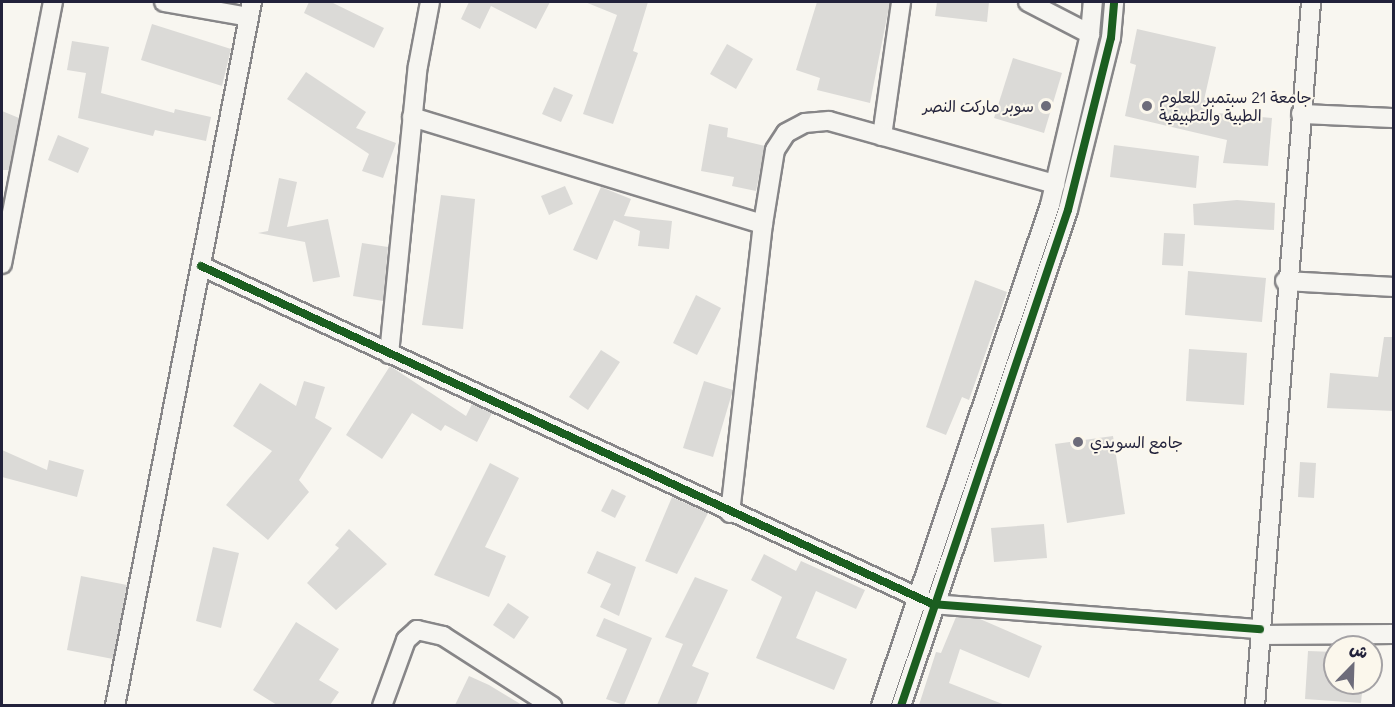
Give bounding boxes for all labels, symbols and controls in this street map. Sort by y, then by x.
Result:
place label: جامعة 21 سبتمبر للعلوم الطبية والتطبيقية [1159,87,1312,125]
place label: سوبر ماركت النصر [923,96,1034,116]
marker: سوبر ماركت النصر [1039,99,1053,113]
marker: جامعة 21 سبتمبر للعلوم الطبية والتطبيقية [1140,99,1154,113]
place label: جامع السويدي [1090,432,1183,452]
marker: جامع السويدي [1071,435,1085,449]
north arrow [1323,635,1383,695]
text: ش [1347,638,1371,663]

